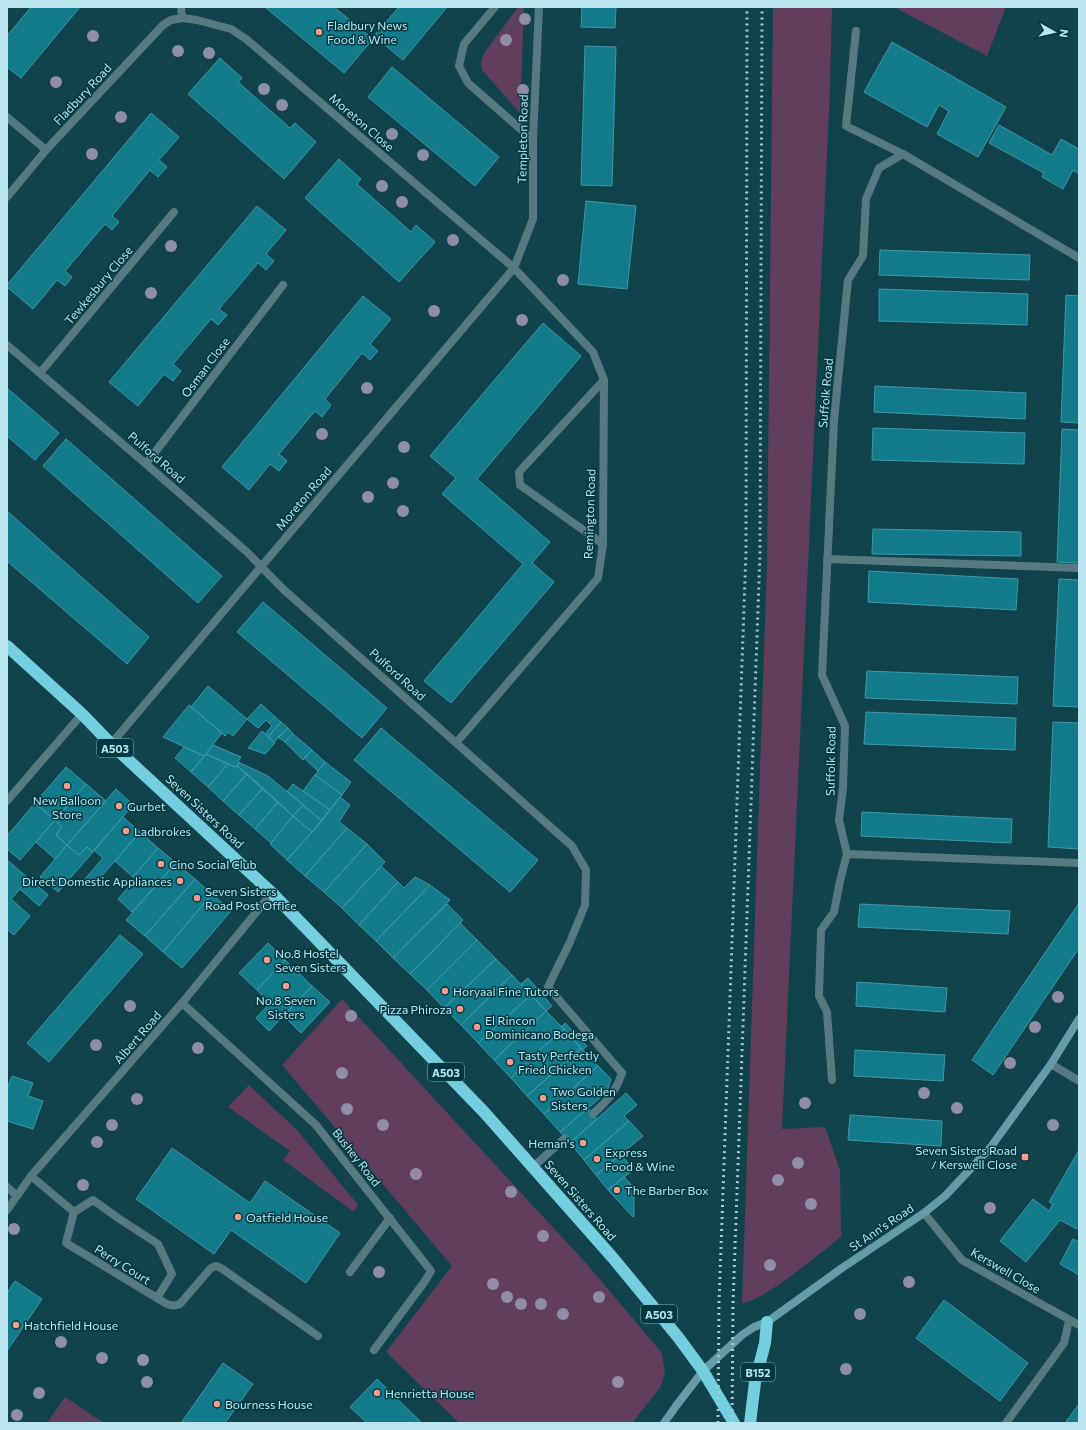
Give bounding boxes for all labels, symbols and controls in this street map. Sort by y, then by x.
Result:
north arrow [1034,12,1074,52]
place label: Fladbury News Food & Wine [327,18,408,46]
marker: Fladbury News Food & Wine [314,27,324,37]
text: N [1057,28,1071,38]
street label: Fladbury Road [50,61,114,127]
street label: Moreton Close [327,90,397,154]
street label: Templeton Road [514,94,530,184]
street label: Tewkesbury Close [61,243,135,327]
street label: Osman Close [178,334,232,400]
street label: Suffolk Road [815,358,835,428]
street label: Pulford Road [126,429,188,486]
street label: Moreton Road [272,463,334,533]
street label: Remington Road [580,469,598,559]
street label: Pulford Road [367,645,429,703]
street label: Suffolk Road [822,726,838,796]
road number: A503 [97,739,133,757]
street label: Seven Sisters Road [163,771,247,851]
marker: New Balloon Store [62,781,72,791]
place label: New Balloon Store [33,793,101,821]
place label: Gurbet [127,799,166,813]
marker: Gurbet [114,801,124,811]
place label: Ladbrokes [134,824,191,838]
marker: Ladbrokes [121,826,131,836]
place label: Cino Social Club [169,857,257,871]
marker: Cino Social Club [156,859,166,869]
place label: Direct Domestic Appliances [22,874,172,888]
marker: Direct Domestic Appliances [175,876,185,886]
place label: Seven Sisters Road Post Office [205,884,297,912]
marker: Seven Sisters Road Post Office [192,893,202,903]
place label: No.8 Hostel Seven Sisters [275,946,346,974]
marker: No.8 Hostel Seven Sisters [262,955,272,965]
marker: No.8 Seven Sisters [281,981,291,991]
place label: Horyaal Fine Tutors [453,984,559,998]
marker: Horyaal Fine Tutors [440,986,450,996]
place label: No.8 Seven Sisters [256,993,316,1021]
place label: Pizza Phiroza [379,1002,452,1016]
marker: Pizza Phiroza [455,1004,465,1014]
street label: Albert Road [110,1008,164,1066]
place label: El Rincon Dominicano Bodega [485,1013,594,1041]
marker: El Rincon Dominicano Bodega [472,1022,482,1032]
place label: Tasty Perfectly Fried Chicken [518,1048,599,1076]
marker: Tasty Perfectly Fried Chicken [505,1057,515,1067]
road number: A503 [428,1063,464,1081]
place label: Two Golden Sisters [551,1084,616,1112]
marker: Two Golden Sisters [538,1093,548,1103]
street label: Bushey Road [330,1125,384,1189]
place label: Heman's [528,1136,575,1150]
marker: Heman's [578,1138,588,1148]
place label: Seven Sisters Road / Kerswell Close [915,1143,1017,1171]
place label: Express Food & Wine [605,1145,675,1173]
marker: Seven Sisters Road / Kerswell Close [1020,1152,1030,1162]
marker: Express Food & Wine [592,1154,602,1164]
street label: Seven Sisters Road [542,1157,620,1243]
place label: The Barber Box [625,1183,709,1197]
marker: The Barber Box [612,1185,622,1195]
street label: St Ann's Road [846,1200,916,1254]
place label: Oatfield House [246,1210,328,1224]
marker: Oatfield House [233,1212,243,1222]
street label: Perry Court [92,1241,154,1287]
street label: Kerswell Close [969,1244,1043,1296]
road number: A503 [641,1305,677,1323]
place label: Hatchfield House [24,1318,118,1332]
marker: Hatchfield House [11,1320,21,1330]
road number: B152 [741,1363,775,1381]
place label: Henrietta House [385,1386,474,1400]
marker: Henrietta House [372,1388,382,1398]
place label: Bourness House [225,1397,312,1411]
marker: Bourness House [212,1399,222,1409]

